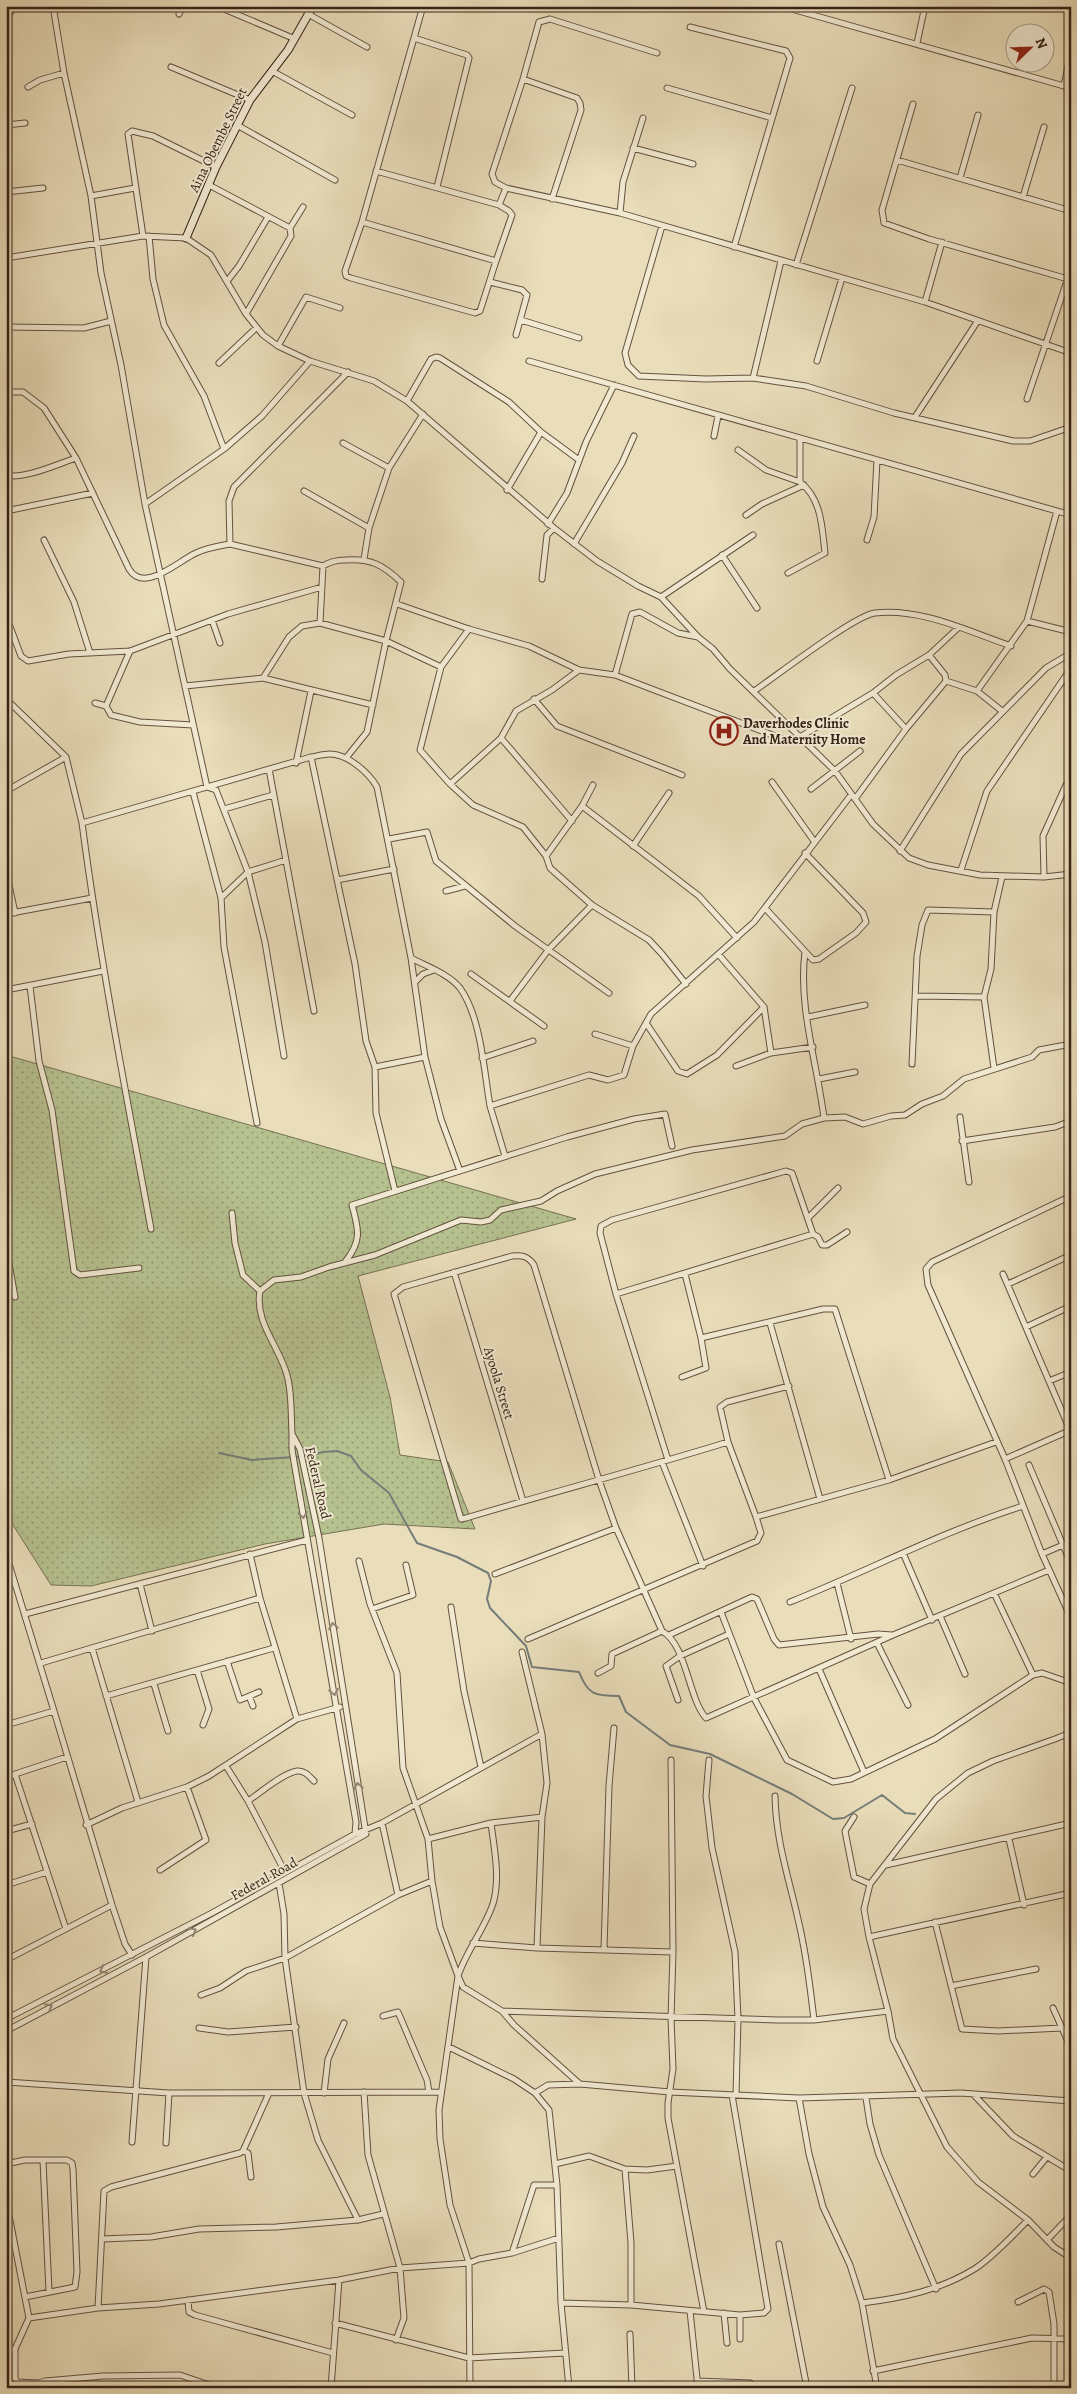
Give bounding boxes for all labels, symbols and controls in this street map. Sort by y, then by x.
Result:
north arrow [1004,22,1054,72]
text: N [1031,35,1052,52]
street label: Aina Obembe Street [184,84,252,196]
place label: Daverhodes Clinic And Maternity Home [742,714,866,749]
hospital icon: Daverhodes Clinic And Maternity Home [709,716,739,746]
street label: Ayoola Street [479,1343,519,1422]
street label: Federal Road [300,1445,336,1522]
one-way arrow [297,1511,307,1519]
one-way arrow [328,1621,339,1629]
one-way arrow [328,1688,339,1697]
one-way arrow [353,1782,363,1791]
street label: Federal Road [227,1853,301,1905]
one-way arrow [187,1928,196,1938]
one-way arrow [100,1964,109,1974]
one-way arrow [44,2003,53,2013]

